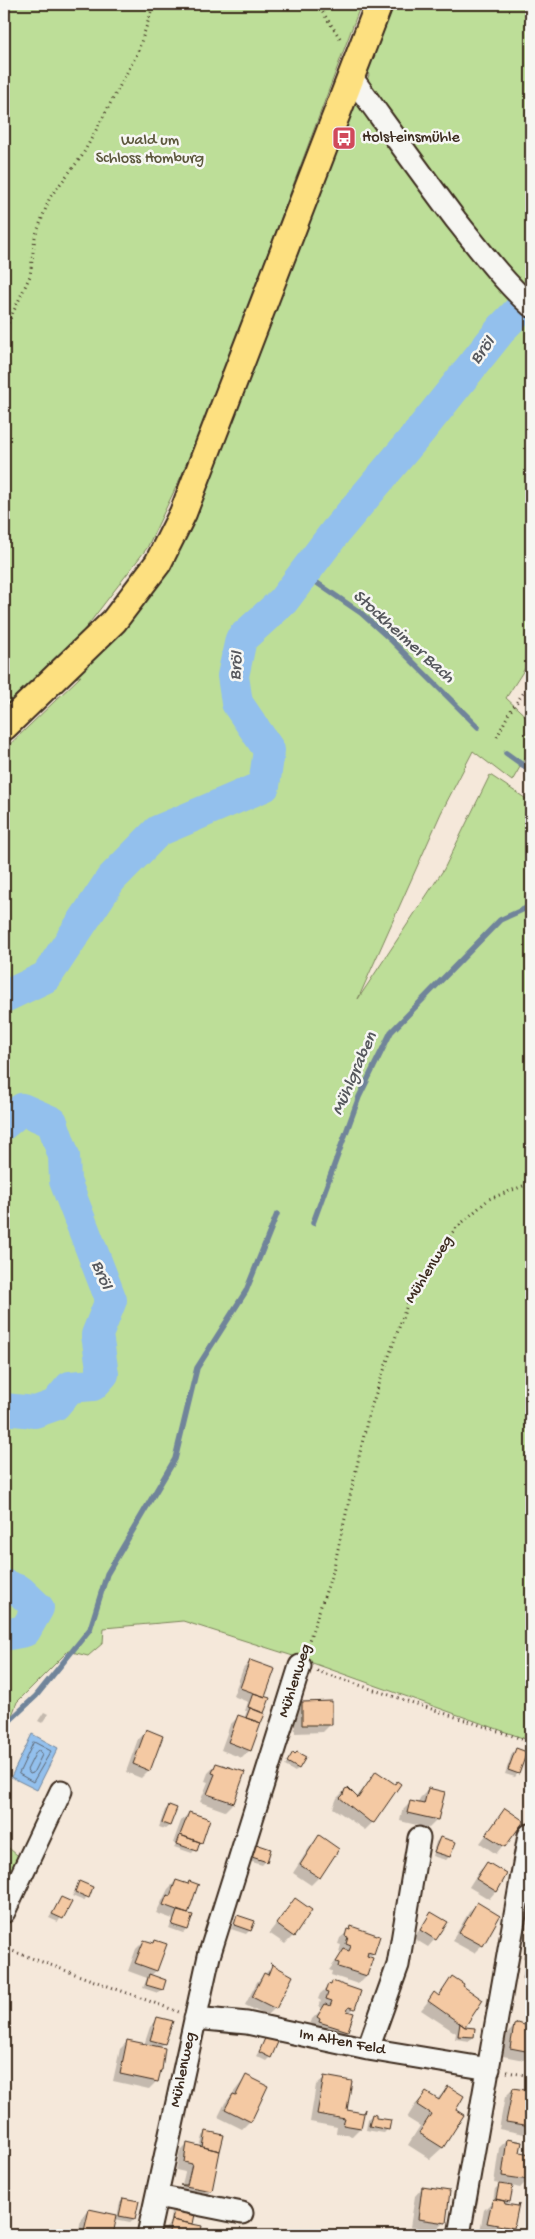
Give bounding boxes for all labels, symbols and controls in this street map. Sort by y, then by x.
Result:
bus stop icon: Holsteinsmühle [331,125,357,151]
place label: Holsteinsmühle [362,129,461,148]
park label: Wald um Schloss Homburg [96,132,204,169]
water label: Bröl [466,332,501,369]
water label: Stockheimer Bach [348,586,458,688]
water label: Bröl [225,650,249,681]
water label: Mühlgraben [327,1029,383,1119]
street label: Mühlenweg [402,1233,458,1307]
water label: Bröl [86,1258,116,1293]
street label: Mühlenweg [275,1642,317,1720]
street label: Im Alten Feld [297,2025,388,2061]
street label: Mühlenweg [167,2031,201,2109]

